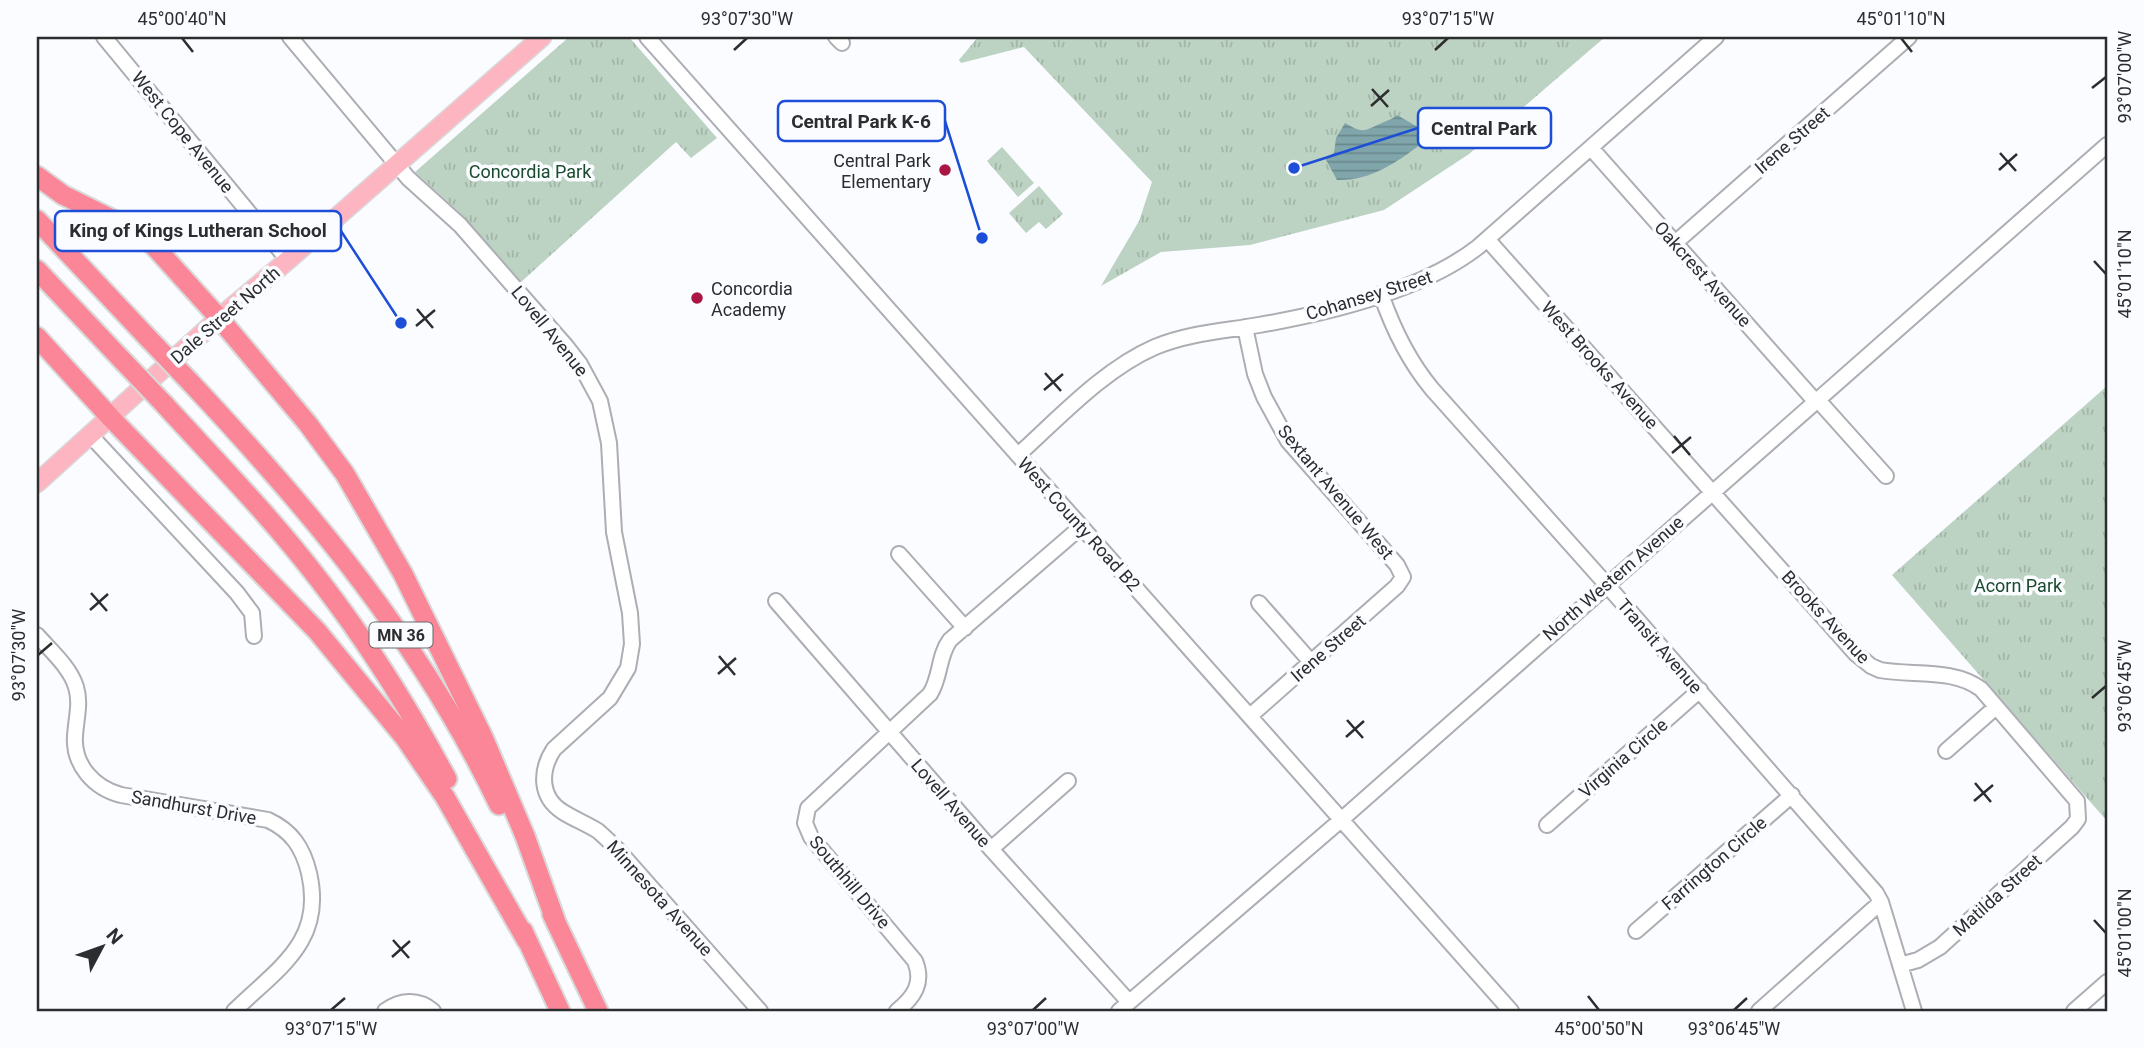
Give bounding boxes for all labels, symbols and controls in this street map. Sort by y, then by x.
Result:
text: 45°00'40"N [137,8,227,29]
text: 93°07'30"W [701,8,793,29]
text: 93°07'15"W [1402,8,1494,29]
text: 45°01'10"N [1856,8,1946,29]
text: 93°07'00"W [2114,31,2135,123]
street label: West Cope Avenue [128,67,238,197]
callout: Central Park K-6 [778,101,945,141]
street label: Irene Street [1750,102,1834,178]
callout: Central Park [1418,108,1551,148]
text: Central Park K-6 [791,110,931,133]
text: Central Park [1431,117,1538,140]
place label: Central Park Elementary [833,150,932,192]
park label: Concordia Park [469,161,592,182]
marker: Central Park Elementary [937,162,953,178]
callout: King of Kings Lutheran School [55,211,341,251]
street label: Oakcrest Avenue [1650,217,1756,331]
text: King of Kings Lutheran School [69,219,327,242]
text: 45°01'10"N [2114,229,2135,319]
street label: Dale Street North [166,262,284,368]
street label: Cohansey Street [1303,266,1435,324]
place label: Concordia Academy [711,278,793,320]
street label: Lovell Avenue [507,282,593,380]
marker: Concordia Academy [689,290,705,306]
street label: West Brooks Avenue [1537,297,1663,433]
street label: Sextant Avenue West [1274,421,1398,564]
street label: West County Road B2 [1013,453,1145,595]
street label: North Western Avenue [1538,511,1688,645]
street label: Brooks Avenue [1778,566,1874,668]
park label: Acorn Park [1974,575,2063,596]
street label: Transit Avenue [1613,594,1707,698]
text: 93°07'30"W [8,609,29,701]
street label: Irene Street [1286,610,1370,686]
road number: MN 36 [370,622,432,648]
text: 93°06'45"W [2114,640,2135,732]
street label: Virginia Circle [1575,714,1671,802]
street label: Lovell Avenue [907,755,995,851]
street label: Sandhurst Drive [130,786,258,828]
street label: Farrington Circle [1657,812,1771,914]
street label: Southhill Drive [805,831,895,933]
street label: Minnesota Avenue [603,836,717,960]
street label: Matilda Street [1948,850,2046,940]
text: 45°01'00"N [2114,888,2135,978]
north arrow [66,912,136,982]
text: N [101,924,128,949]
text: 93°07'15"W [285,1018,377,1039]
text: 93°07'00"W [987,1018,1079,1039]
text: 45°00'50"N [1554,1018,1644,1039]
text: 93°06'45"W [1688,1018,1780,1039]

